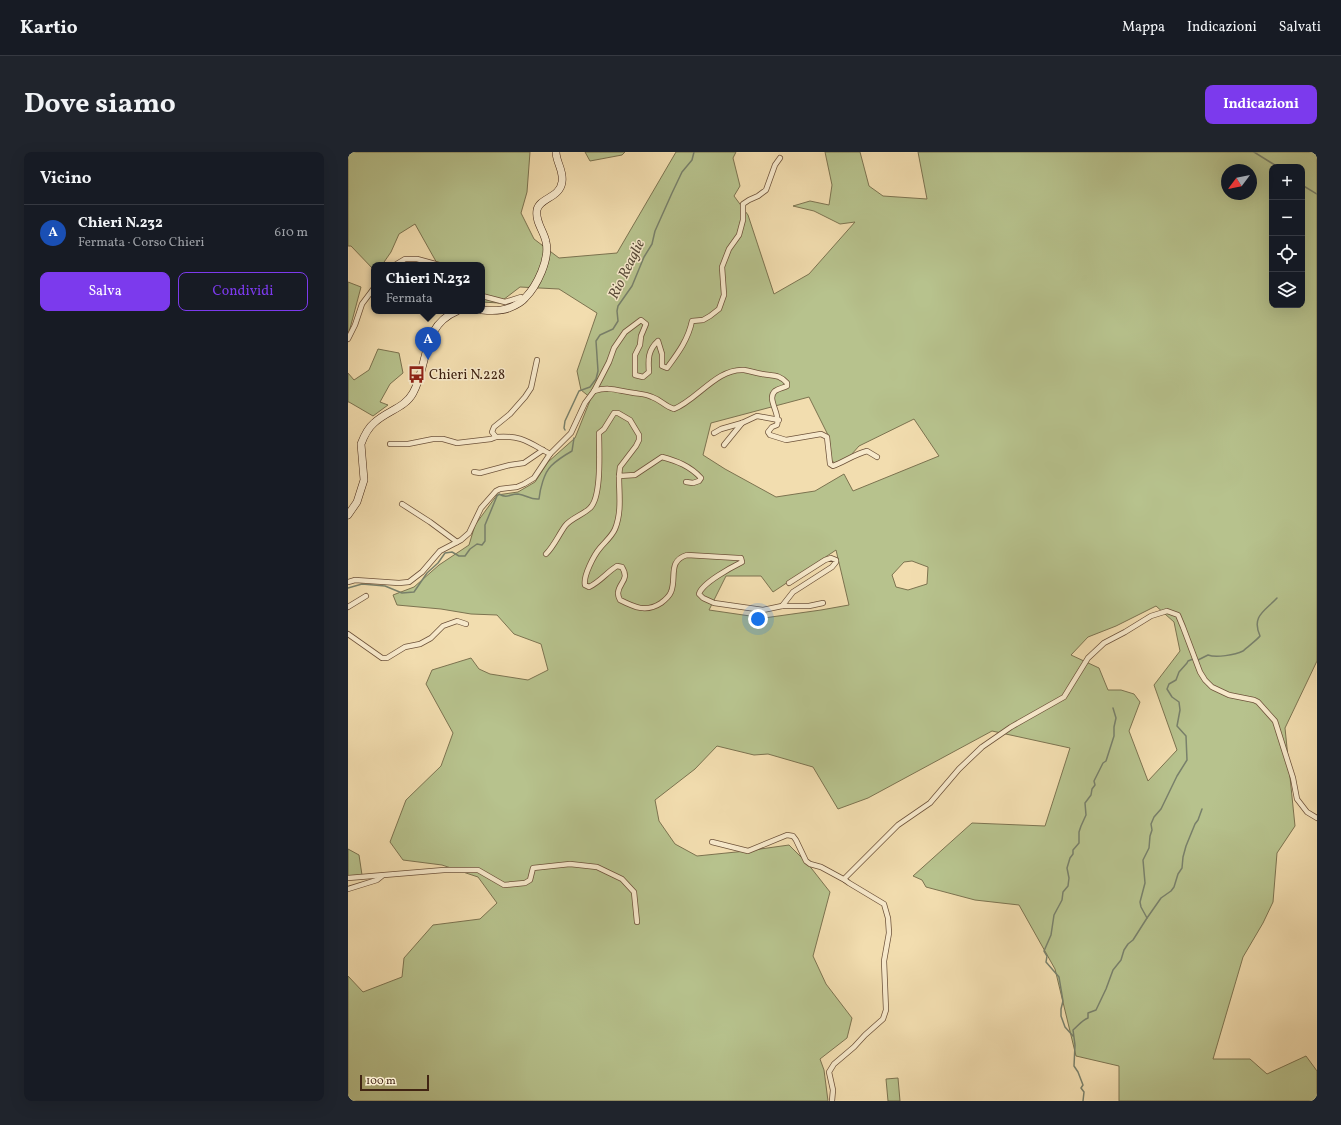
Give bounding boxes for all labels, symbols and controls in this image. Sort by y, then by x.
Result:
text: Kartio [20,15,78,41]
text: Mappa [1122,18,1165,37]
text: Indicazioni [1187,18,1257,37]
text: Salvati [1279,18,1321,37]
text: Dove siamo [24,85,176,124]
button: Indicazioni [1205,85,1317,124]
north arrow [1221,164,1257,200]
map controls [1269,164,1305,308]
button: + [1269,164,1305,200]
text: Vicino [40,167,91,190]
button: − [1269,200,1305,236]
text: Chieri N.232 [78,213,163,234]
text: A [48,224,58,242]
text: 610 m [274,224,308,242]
text: Fermata · Corso Chieri [78,234,204,252]
water label: Rio Reaglie [604,236,651,303]
button: locate [1269,236,1305,272]
popup [371,262,485,314]
text: Chieri N.232 [386,269,470,290]
button: Salva [40,272,170,311]
button: Condividi [178,272,308,311]
button: layers [1269,272,1305,308]
text: Fermata [386,290,433,308]
pin: A [415,327,441,360]
bus stop icon: Chieri N.228 [406,364,426,384]
place label: Chieri N.228 [429,366,505,385]
your location [748,609,768,629]
scale bar [360,1073,429,1092]
text: 100 m [366,1074,396,1089]

